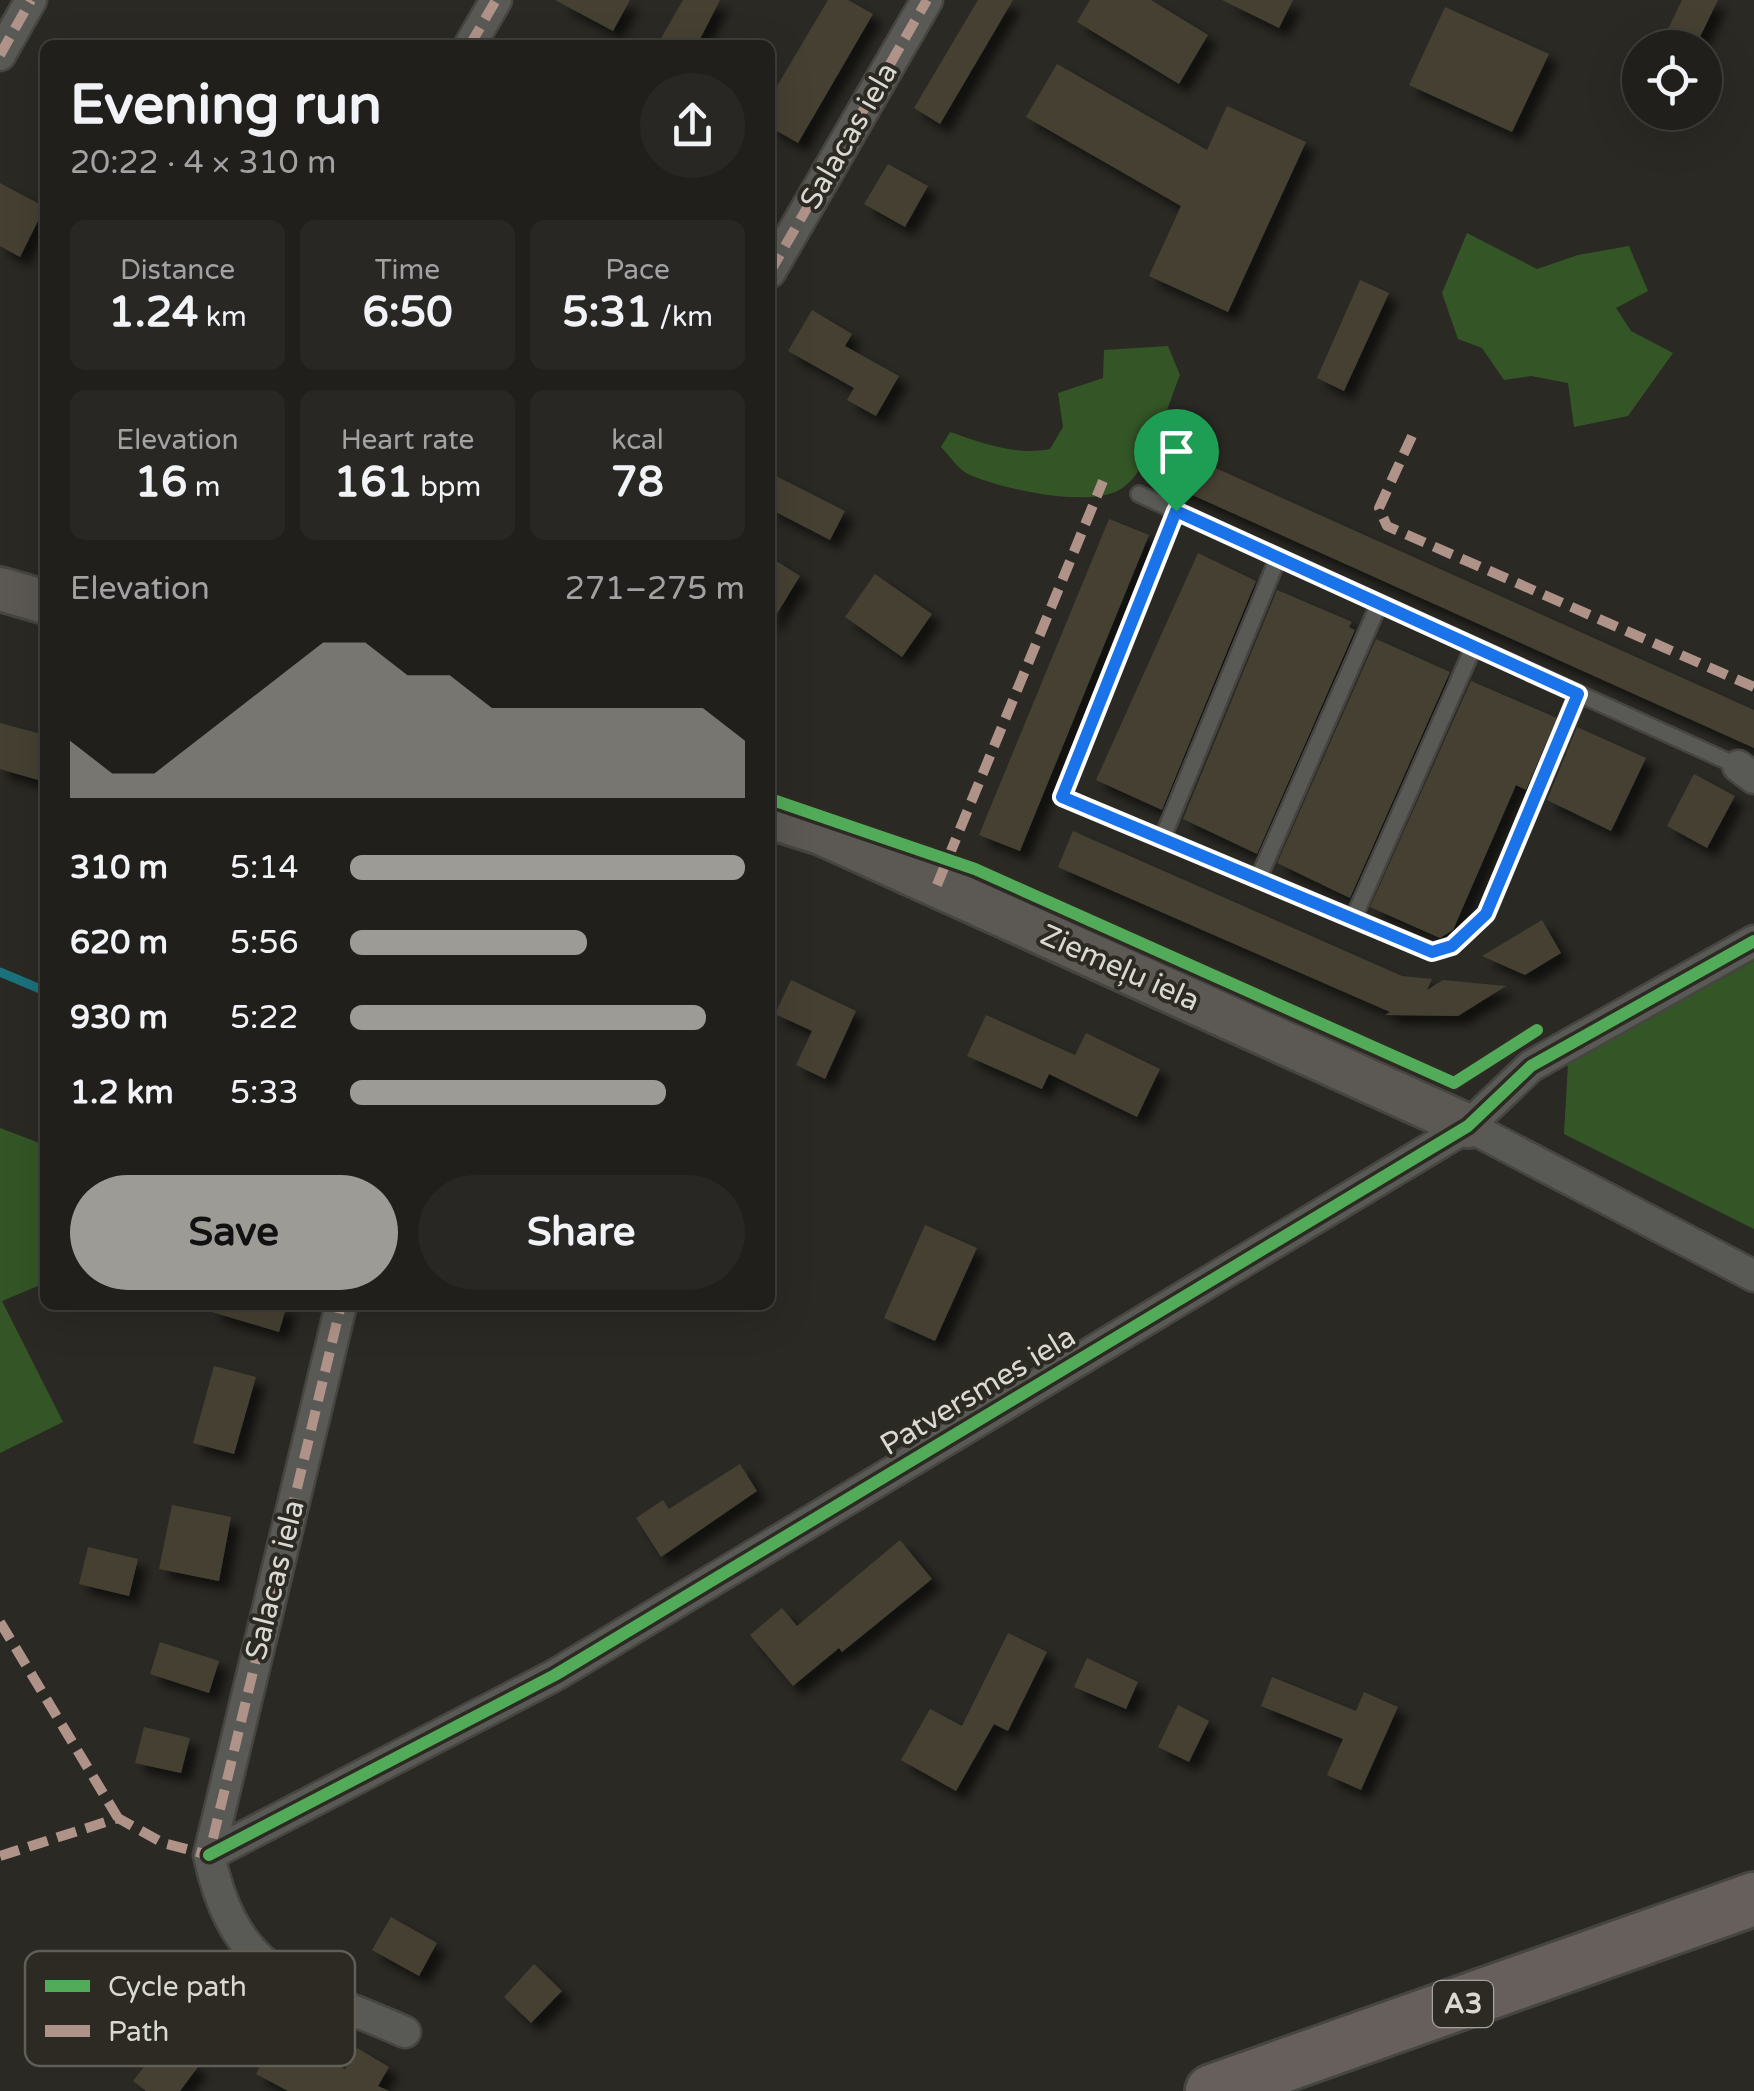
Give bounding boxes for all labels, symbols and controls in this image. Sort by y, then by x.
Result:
map controls [1622,30,1722,130]
button: locate [1622,30,1722,130]
street label: Salacas iela [792,56,906,216]
text: Evening run [70,73,382,139]
button: share [640,73,745,178]
text: 20:22 · 4 × 310 m [70,144,336,182]
text: Distance [120,253,235,287]
text: Time [375,253,440,287]
text: Pace [605,253,670,287]
text: 1.24 [108,287,198,338]
text: 6:50 [362,287,453,338]
text: 5:31 [562,287,652,338]
text: km [198,300,247,334]
text: /km [652,300,713,334]
pin [1134,409,1219,512]
text: Elevation [116,423,239,457]
text: Heart rate [341,423,474,457]
text: kcal [611,423,664,457]
icon: arrive [1149,424,1204,479]
text: 16 [135,457,187,508]
text: 161 [334,457,413,508]
text: 78 [611,457,664,508]
text: m [187,470,220,504]
text: bpm [413,470,481,504]
text: Elevation [70,570,210,608]
text: 271–275 m [565,570,745,608]
text: 310 m [70,849,168,887]
text: 5:14 [230,849,299,887]
street label: Ziemeļu iela [1035,916,1205,1020]
text: 620 m [70,924,168,962]
text: 5:56 [230,924,299,962]
text: 930 m [70,999,168,1037]
text: 5:22 [230,999,299,1037]
text: 1.2 km [70,1074,174,1112]
text: 5:33 [230,1074,299,1112]
button: Save [70,1175,398,1290]
button: Share [418,1175,745,1290]
street label: Patversmes iela [874,1318,1082,1464]
street label: Salacas iela [237,1496,313,1664]
legend [25,1951,355,2066]
text: Cycle path [108,1970,247,2004]
road number: A3 [1433,1981,1493,2027]
text: Path [108,2015,169,2049]

